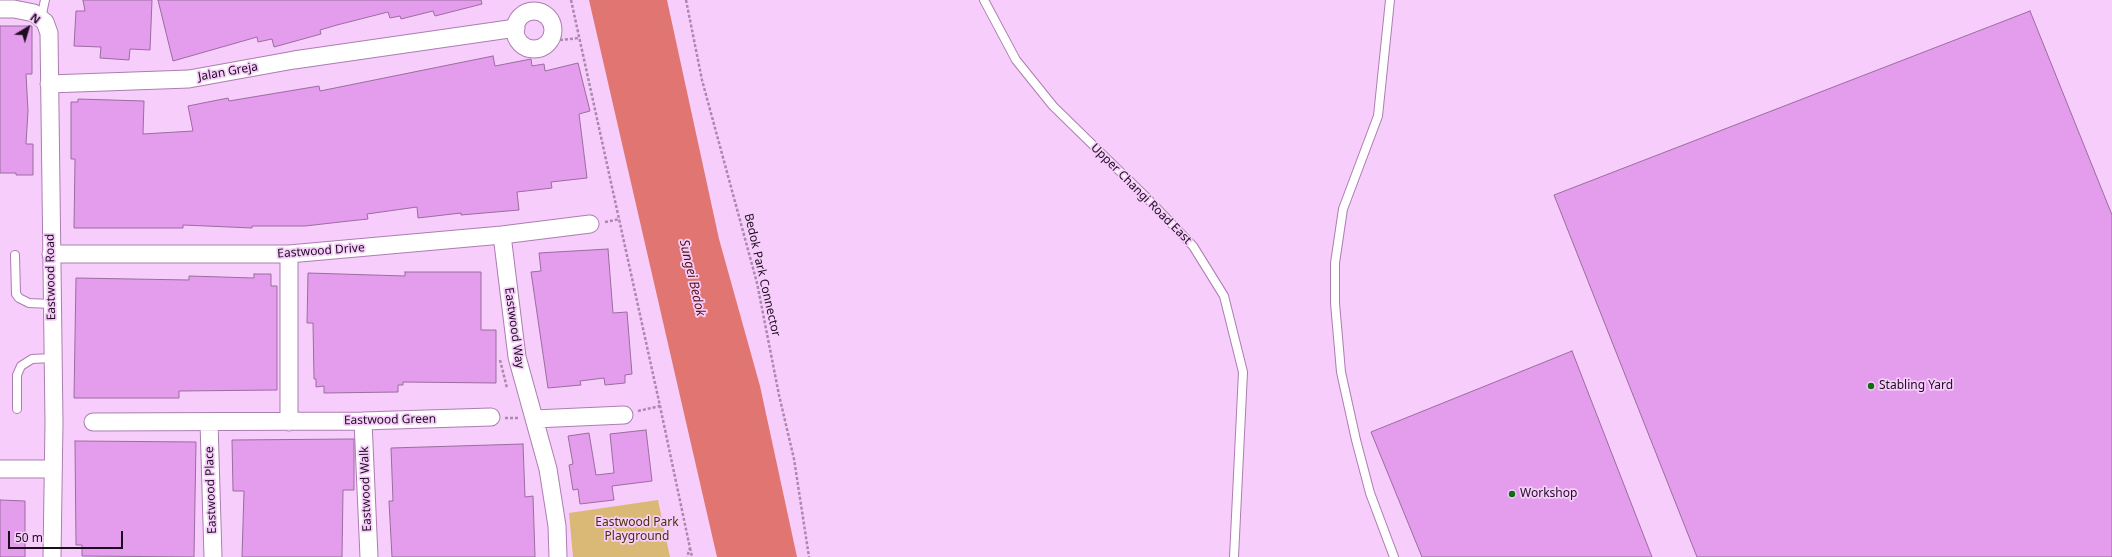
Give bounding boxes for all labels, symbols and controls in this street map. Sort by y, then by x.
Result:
north arrow [8,8,48,48]
text: N [28,9,44,27]
street label: Jalan Greja [197,60,259,84]
street label: Upper Changi Road East [1088,141,1194,247]
street label: Bedok Park Connector [741,212,783,338]
street label: Eastwood Road [43,233,59,321]
water label: Sungei Bedok [676,238,708,318]
street label: Eastwood Drive [277,241,365,261]
street label: Eastwood Way [501,287,527,369]
place label: Stabling Yard [1879,379,1953,393]
marker: Stabling Yard [1866,381,1876,391]
street label: Eastwood Green [344,412,436,428]
street label: Eastwood Place [202,446,220,534]
street label: Eastwood Walk [357,446,375,532]
place label: Workshop [1520,487,1577,501]
marker: Workshop [1507,489,1517,499]
park label: Eastwood Park Playground [595,516,679,544]
scale bar [10,523,125,549]
text: 50 m [15,529,43,546]

